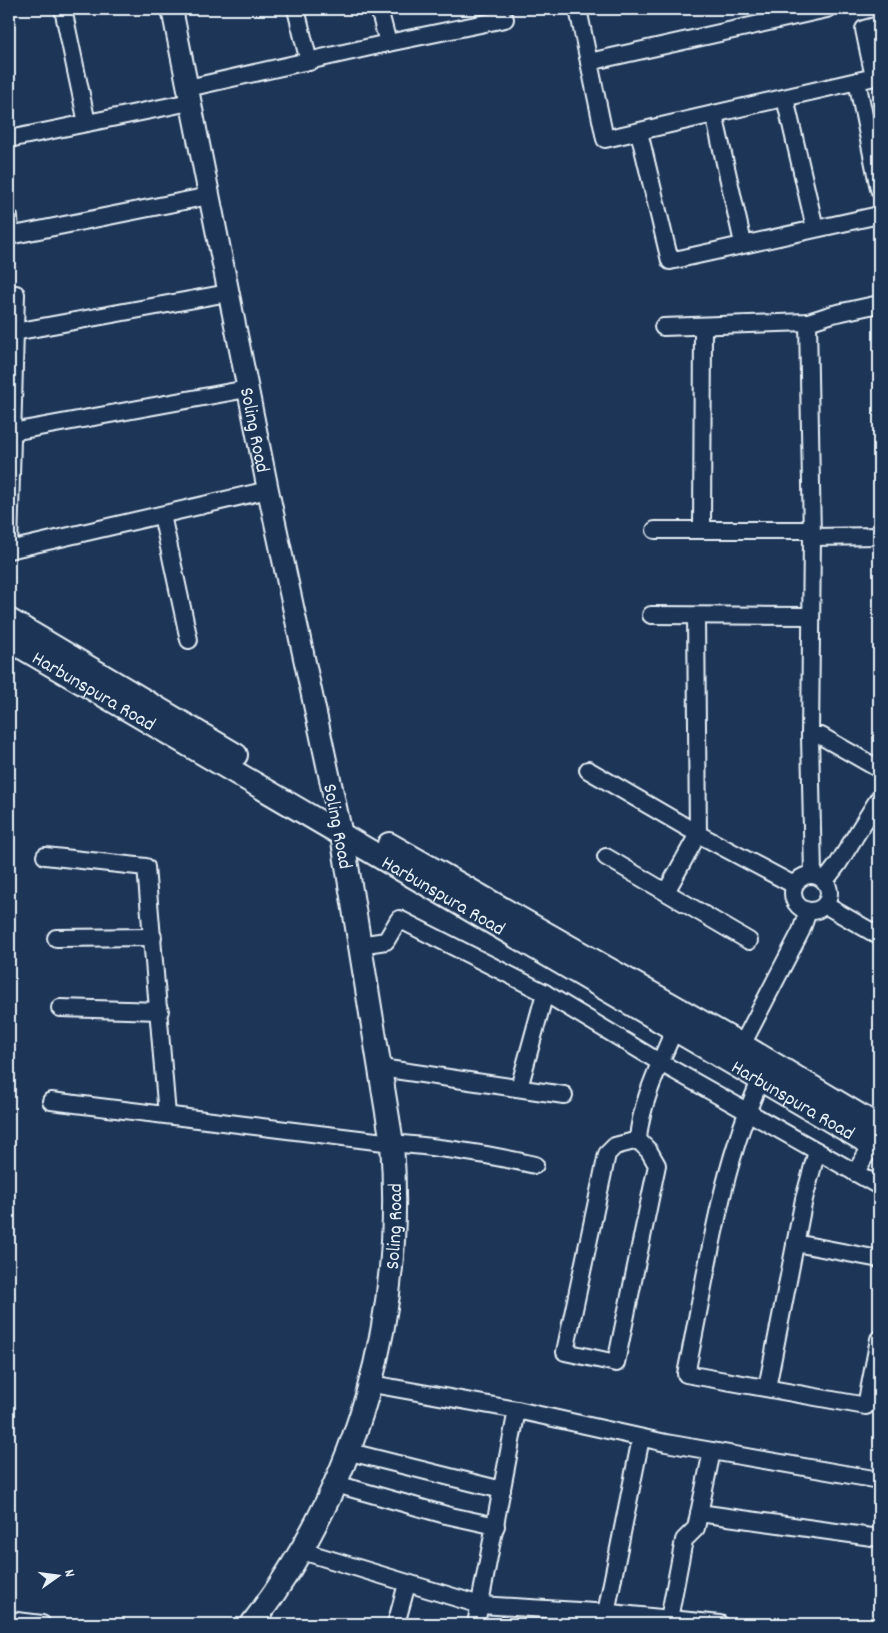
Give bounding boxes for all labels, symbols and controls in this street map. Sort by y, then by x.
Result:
street label: Soling Road [231,385,275,475]
street label: Harbunspura Road [26,645,160,740]
street label: Soling Road [314,782,358,872]
street label: Harbunspura Road [376,850,509,944]
street label: Harbunspura Road [725,1055,859,1149]
street label: Soling Road [380,1183,411,1271]
north arrow [32,1550,82,1600]
text: N [58,1568,79,1579]

